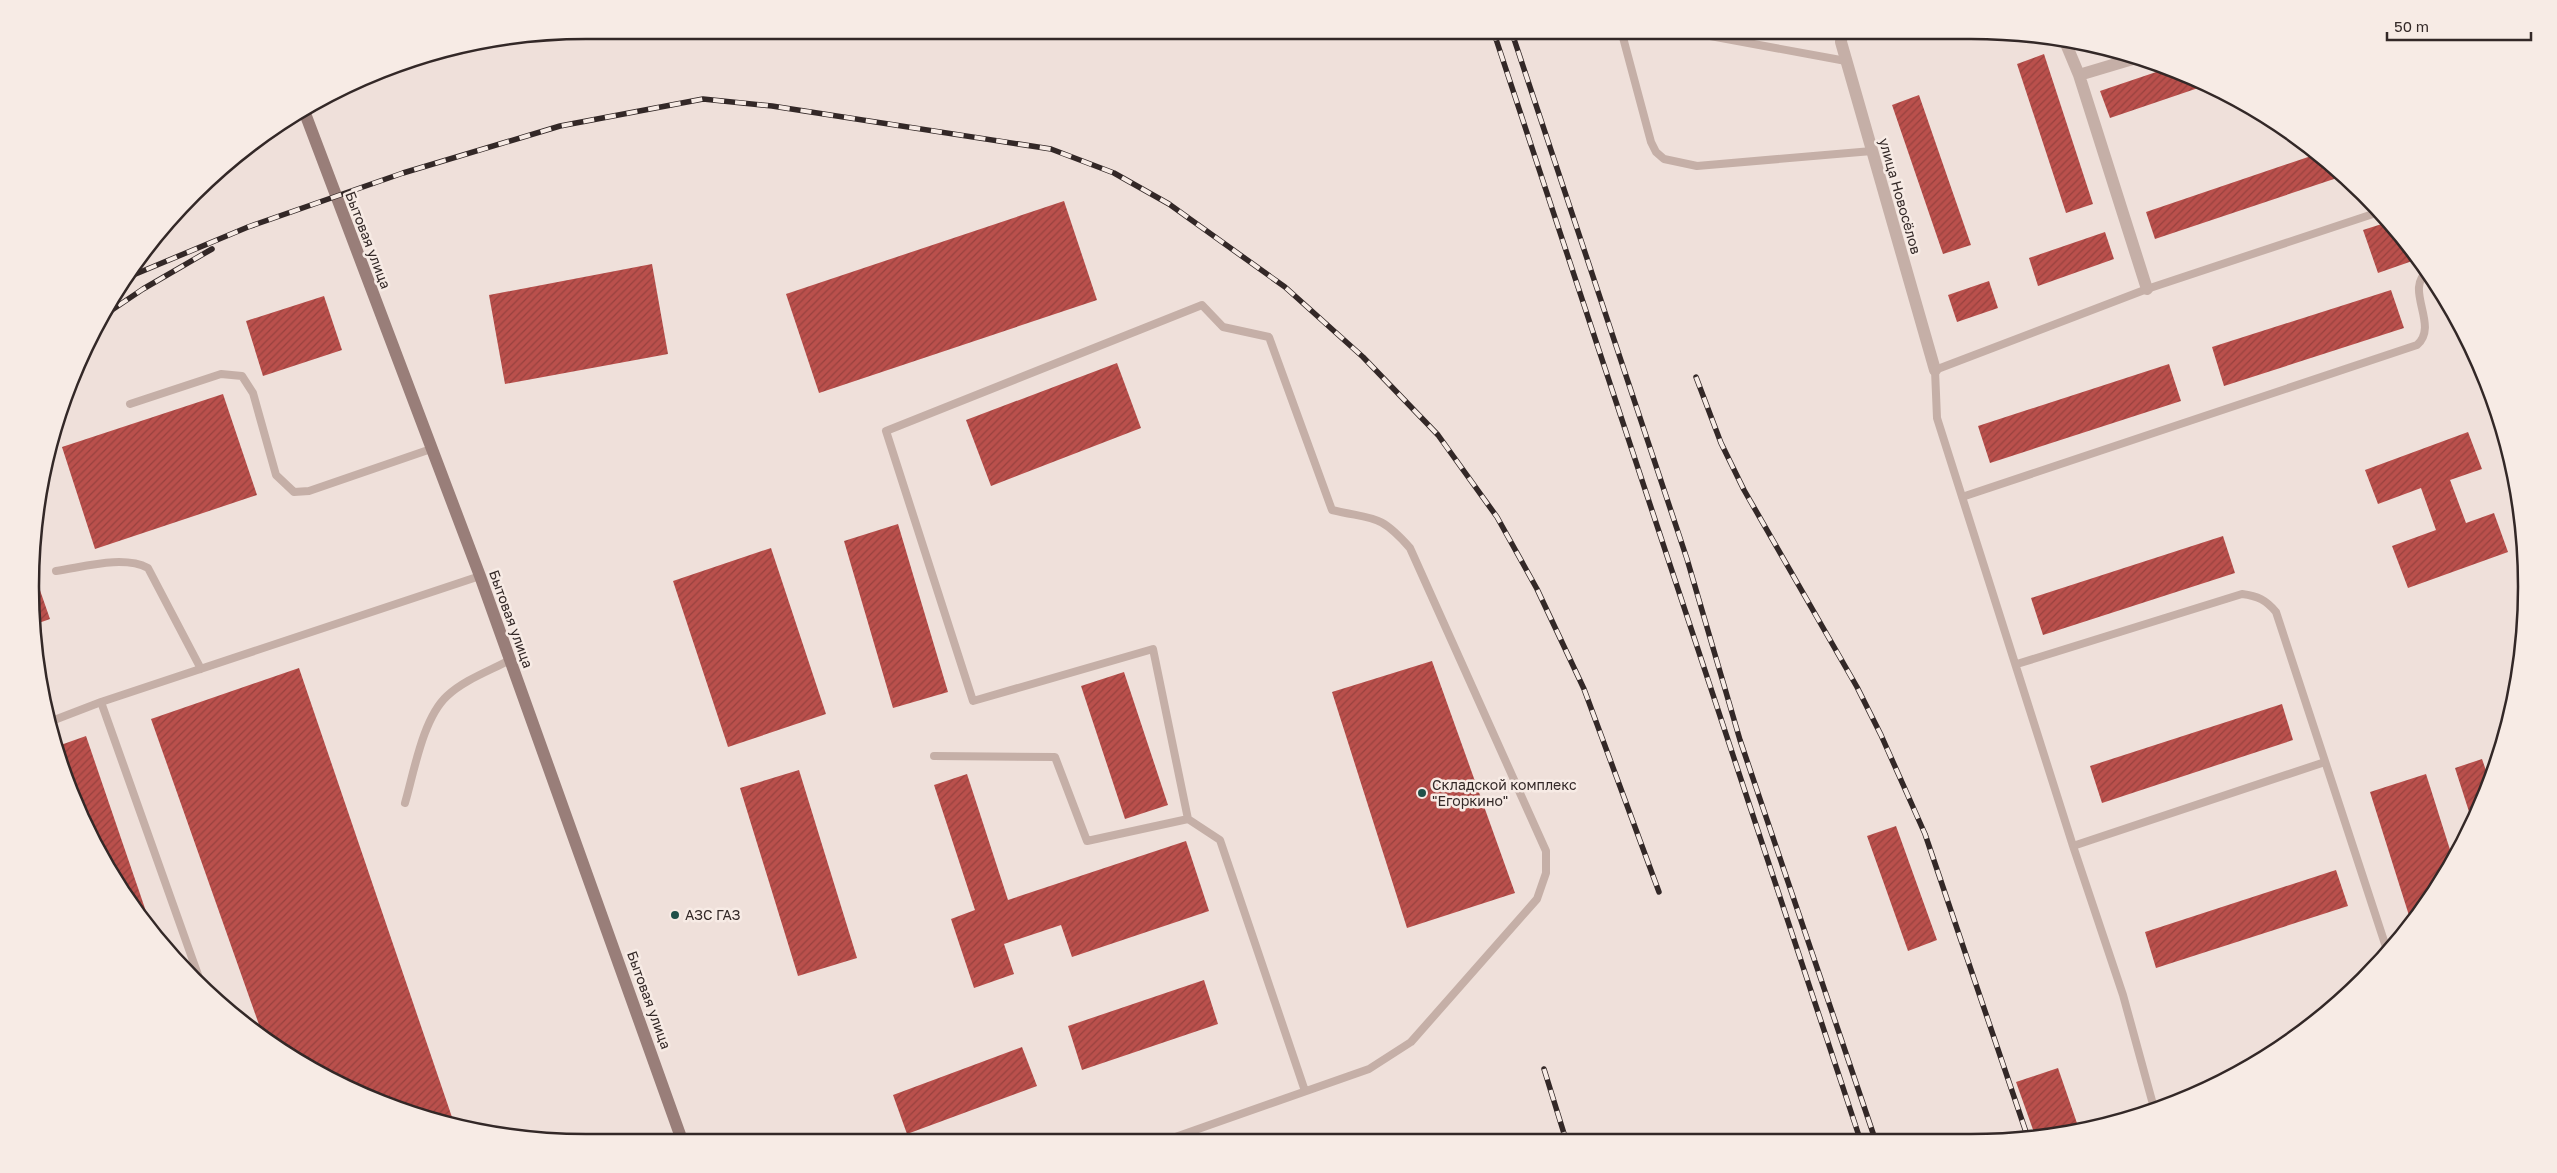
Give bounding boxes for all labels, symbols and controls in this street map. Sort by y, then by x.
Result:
scale bar [2387,10,2531,42]
text: 50 m [2394,17,2429,35]
street label: улица Новосёлов [1876,136,1925,256]
street label: Бытовая улица [342,189,395,291]
street label: Бытовая улица [486,568,537,670]
place label: Складской комплекс "Егоркино" [1432,776,1577,809]
marker: Складской комплекс "Егоркино" [1416,787,1428,799]
place label: АЗС ГАЗ [685,906,740,923]
marker: АЗС ГАЗ [669,909,681,921]
street label: Бытовая улица [624,949,675,1051]

